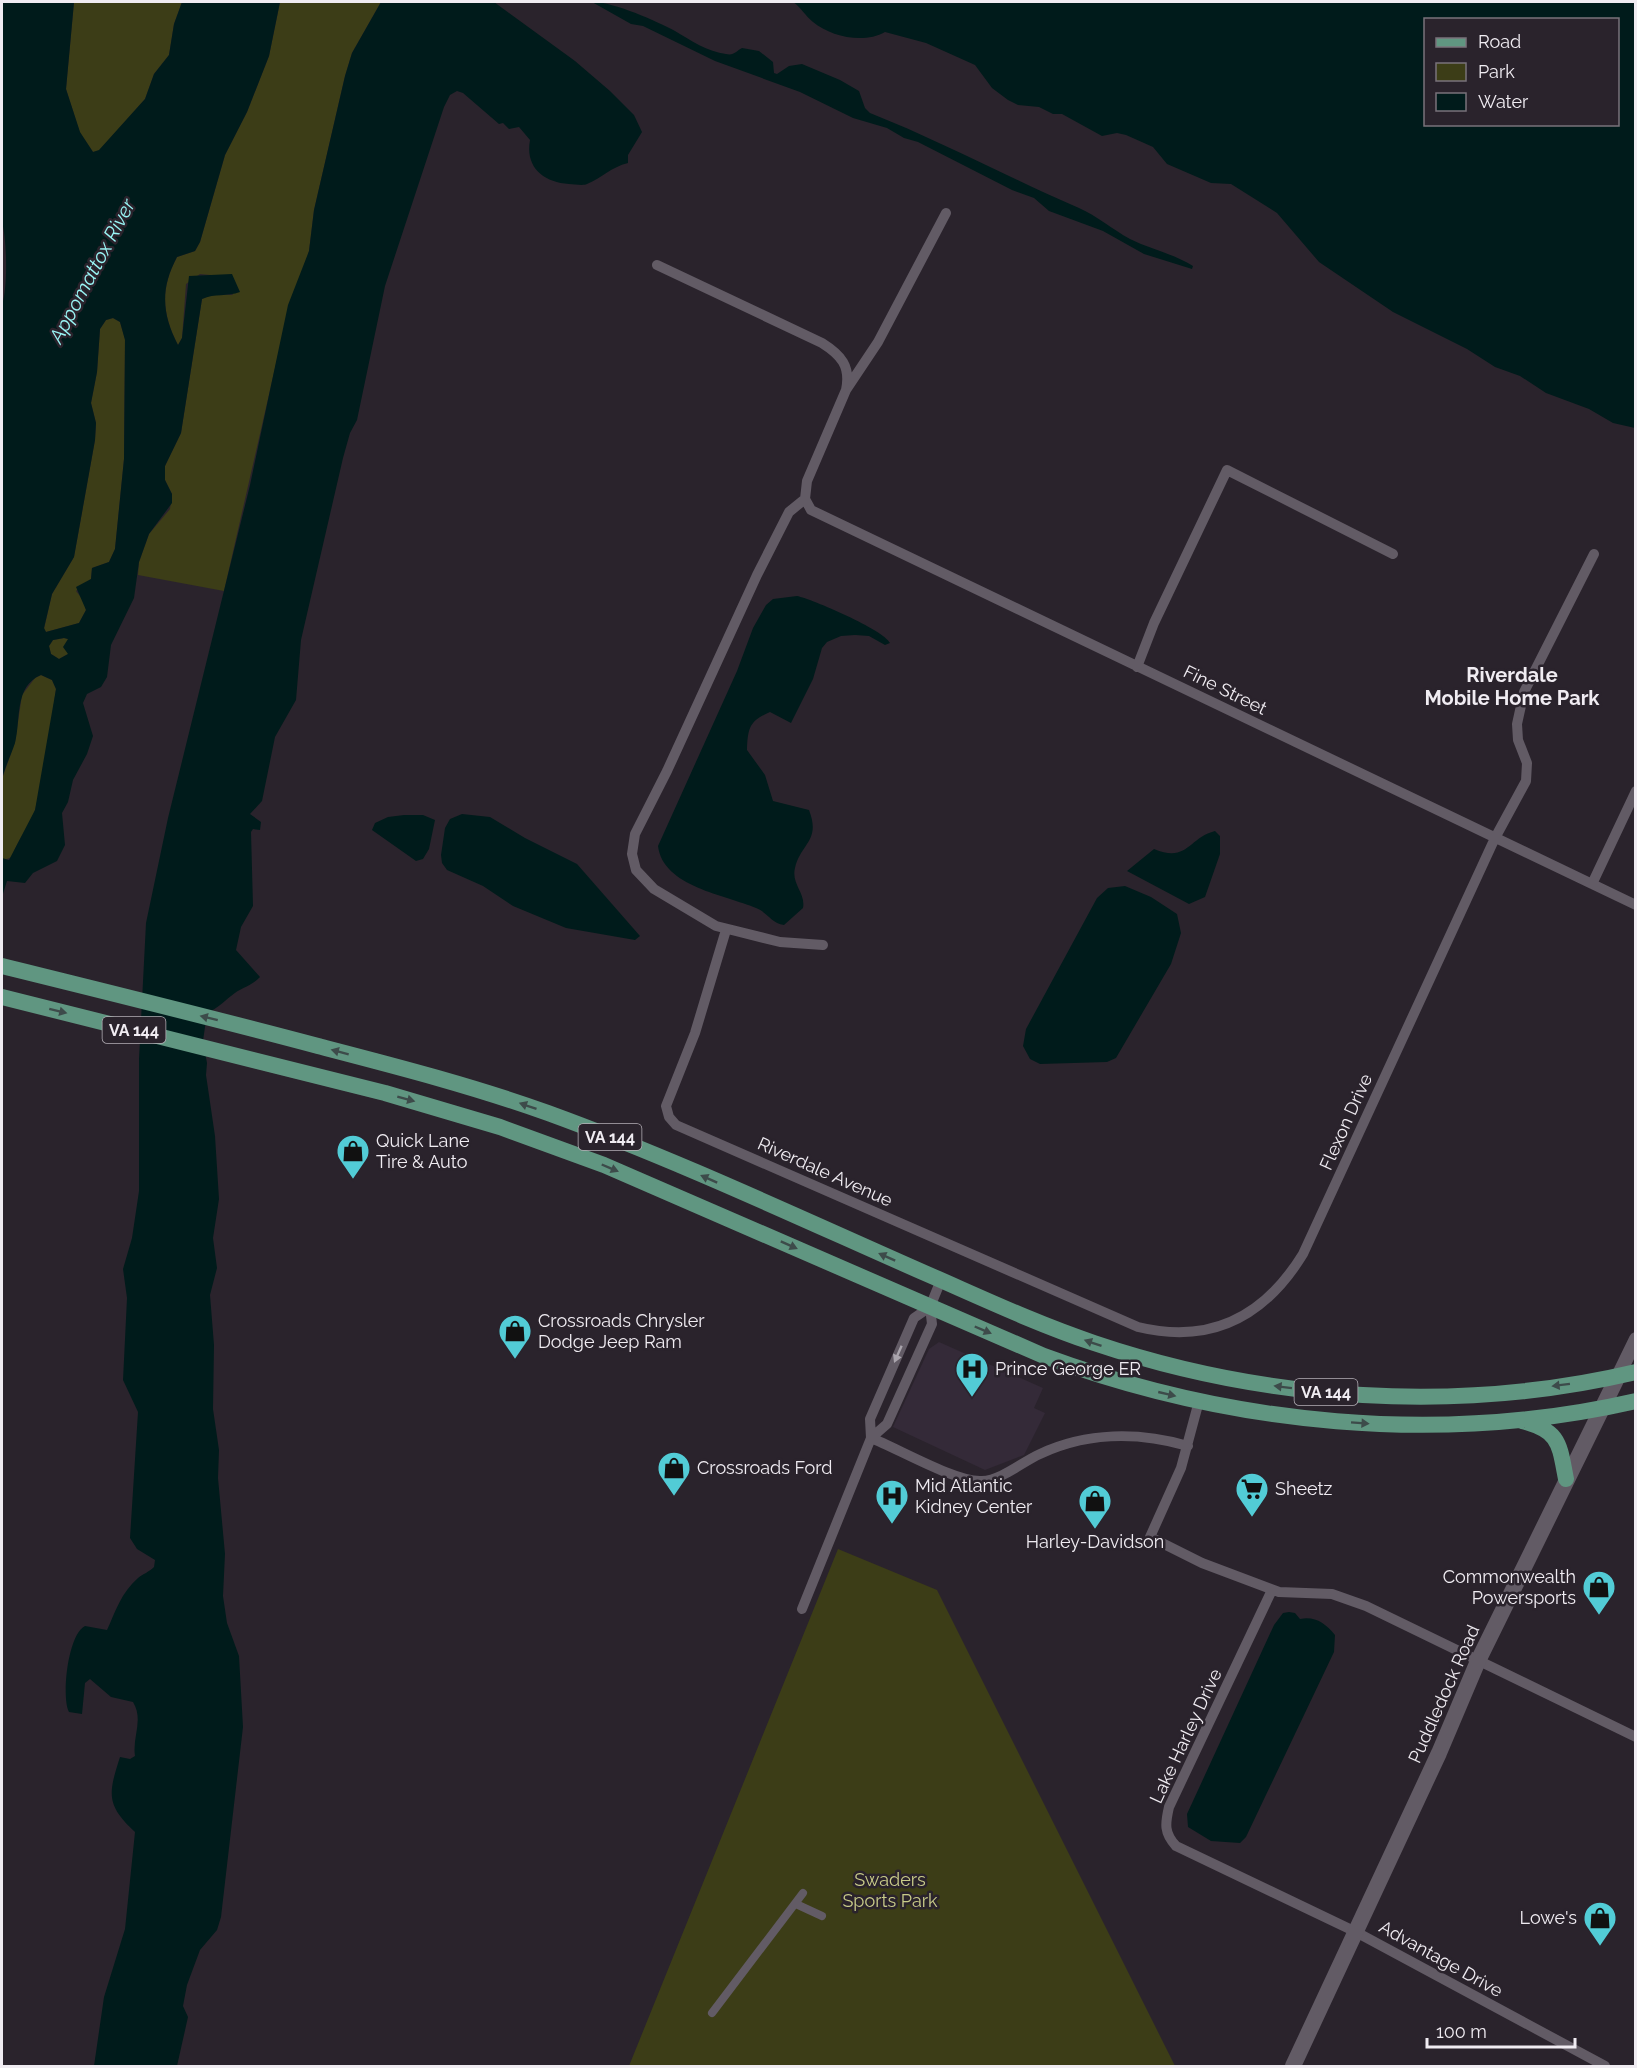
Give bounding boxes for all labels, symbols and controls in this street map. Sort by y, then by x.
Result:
legend [1424,18,1619,126]
text: Road [1478,31,1521,52]
text: Park [1478,61,1515,82]
text: Water [1478,91,1529,112]
water label: Appomattox River [43,194,141,348]
street label: Fine Street [1180,660,1270,719]
district label: Riverdale Mobile Home Park [1424,663,1600,710]
one-way arrow [49,1007,67,1016]
one-way arrow [200,1013,218,1022]
road number: VA 144 [102,1017,166,1043]
one-way arrow [331,1046,350,1056]
street label: Flexon Drive [1315,1070,1376,1173]
one-way arrow [396,1094,415,1104]
one-way arrow [519,1101,537,1111]
road number: VA 144 [578,1124,642,1150]
place label: Quick Lane Tire & Auto [376,1130,470,1172]
street label: Riverdale Avenue [755,1132,896,1211]
shop icon: Quick Lane Tire & Auto [335,1133,371,1180]
one-way arrow [601,1164,619,1173]
one-way arrow [700,1174,717,1183]
one-way arrow [781,1240,799,1250]
one-way arrow [879,1252,896,1261]
place label: Crossroads Chrysler Dodge Jeep Ram [538,1310,705,1352]
shop icon: Crossroads Chrysler Dodge Jeep Ram [497,1313,533,1360]
one-way arrow [974,1326,992,1335]
one-way arrow [1084,1337,1102,1347]
one-way arrow [894,1346,903,1363]
hospital icon: Prince George ER [954,1351,990,1398]
place label: Prince George ER [995,1358,1141,1379]
road number: VA 144 [1294,1379,1358,1405]
one-way arrow [1551,1381,1570,1390]
one-way arrow [1273,1382,1292,1392]
one-way arrow [1158,1390,1177,1399]
one-way arrow [1350,1418,1369,1428]
shop icon: Crossroads Ford [656,1450,692,1497]
place label: Crossroads Ford [697,1457,833,1478]
supermarket icon: Sheetz [1234,1471,1270,1518]
place label: Mid Atlantic Kidney Center [915,1475,1033,1517]
hospital icon: Mid Atlantic Kidney Center [874,1478,910,1525]
place label: Sheetz [1275,1478,1332,1499]
shop icon: Harley-Davidson [1077,1483,1113,1530]
place label: Harley-Davidson [1026,1531,1164,1552]
place label: Commonwealth Powersports [1443,1566,1576,1608]
shop icon: Commonwealth Powersports [1581,1569,1617,1616]
street label: Puddledock Road [1404,1622,1483,1766]
street label: Lake Harley Drive [1145,1665,1226,1806]
park label: Swaders Sports Park [842,1869,938,1911]
shop icon: Lowe's [1582,1900,1618,1947]
place label: Lowe's [1520,1907,1577,1928]
street label: Advantage Drive [1376,1916,1507,2001]
scale bar [1427,2011,1576,2049]
text: 100 m [1436,2021,1487,2042]

